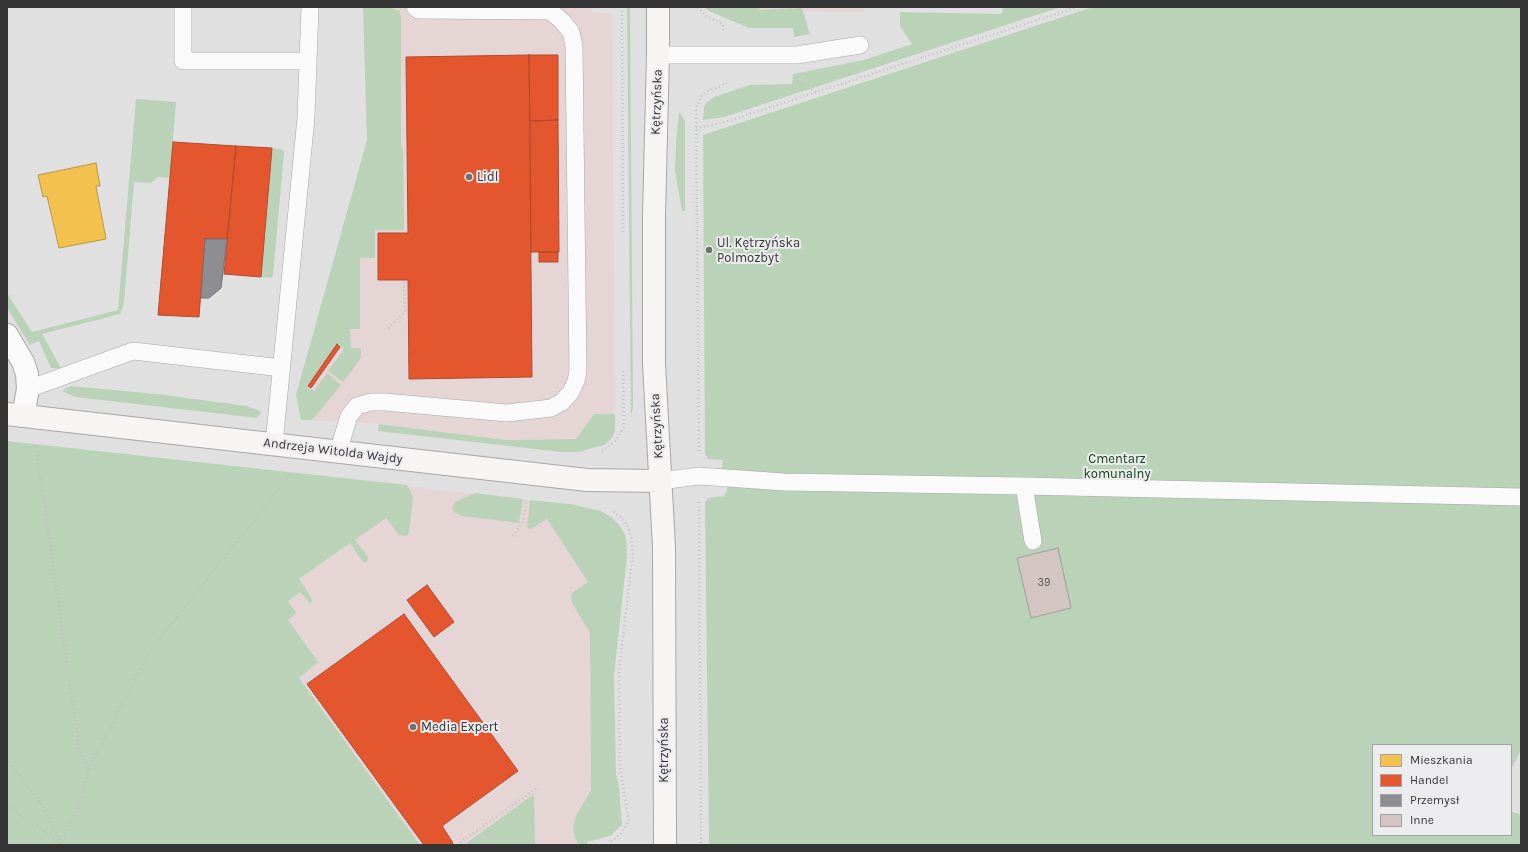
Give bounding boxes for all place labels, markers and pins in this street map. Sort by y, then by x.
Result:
place label: Lidl [477,169,498,185]
marker: Lidl [464,172,474,182]
place label: Ul. Kętrzyńska Polmozbyt [717,235,800,266]
marker: Ul. Kętrzyńska Polmozbyt [704,245,714,255]
place label: Media Expert [421,719,498,735]
marker: Media Expert [408,722,418,732]

